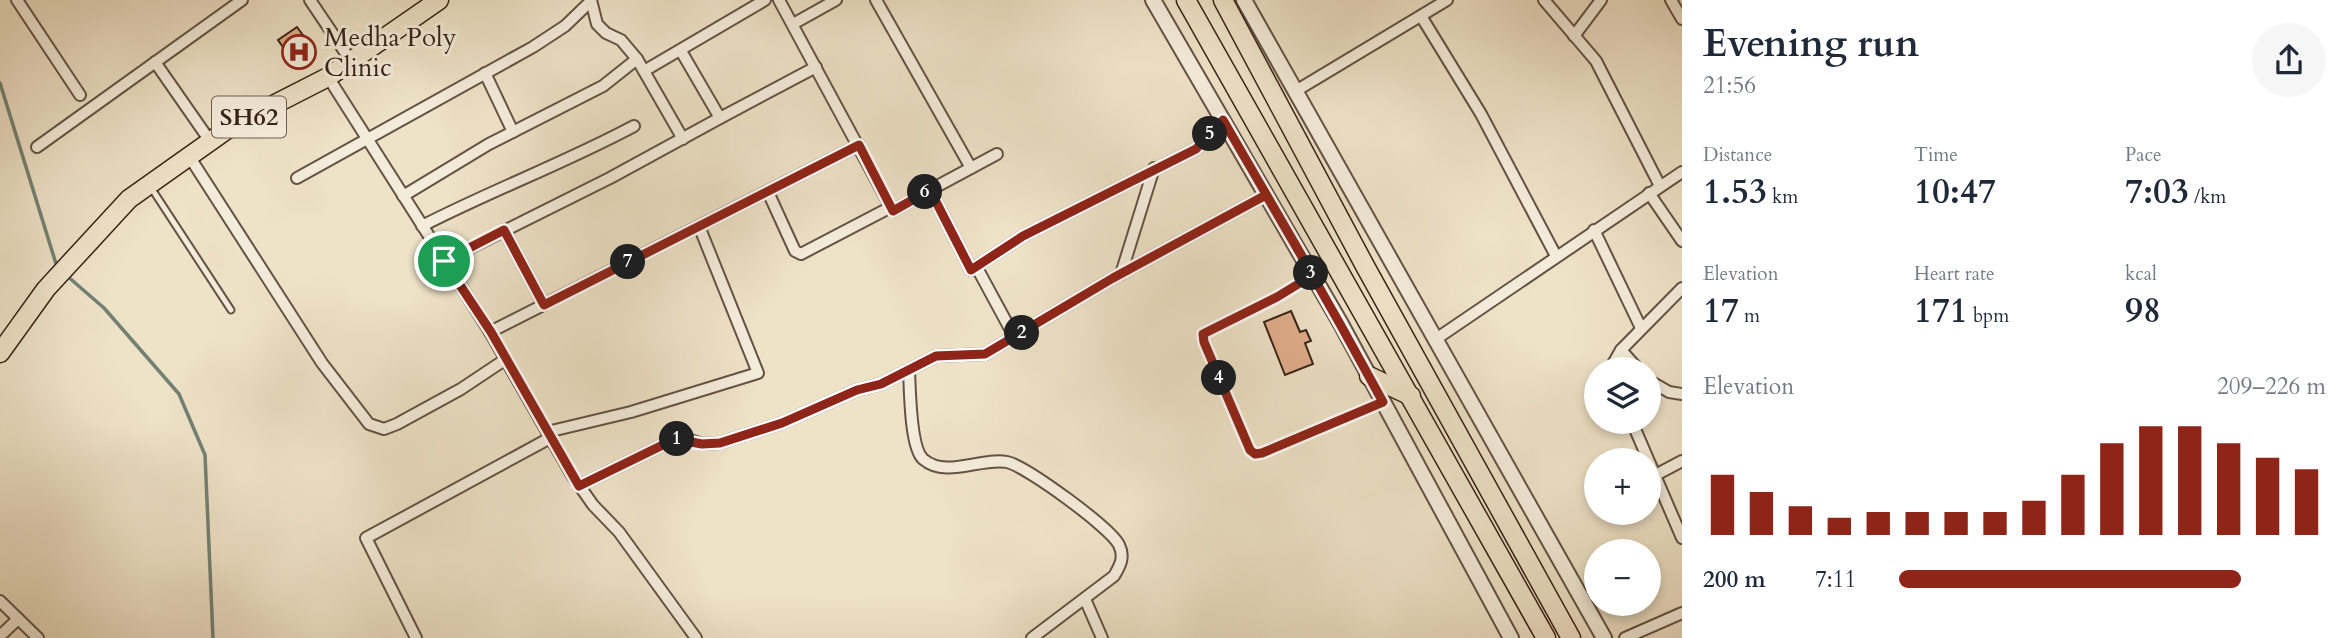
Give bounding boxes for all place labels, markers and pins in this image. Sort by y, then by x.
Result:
place label: Medha Poly Clinic [324,20,457,85]
hospital icon: Medha Poly Clinic [280,33,318,71]
pin: 5 [1192,116,1228,152]
pin: 6 [908,174,942,210]
pin [414,231,474,291]
pin: 7 [610,244,646,280]
pin: 3 [1294,256,1328,290]
pin: 2 [1004,316,1040,350]
pin: 4 [1202,360,1236,396]
pin: 1 [660,422,694,457]

